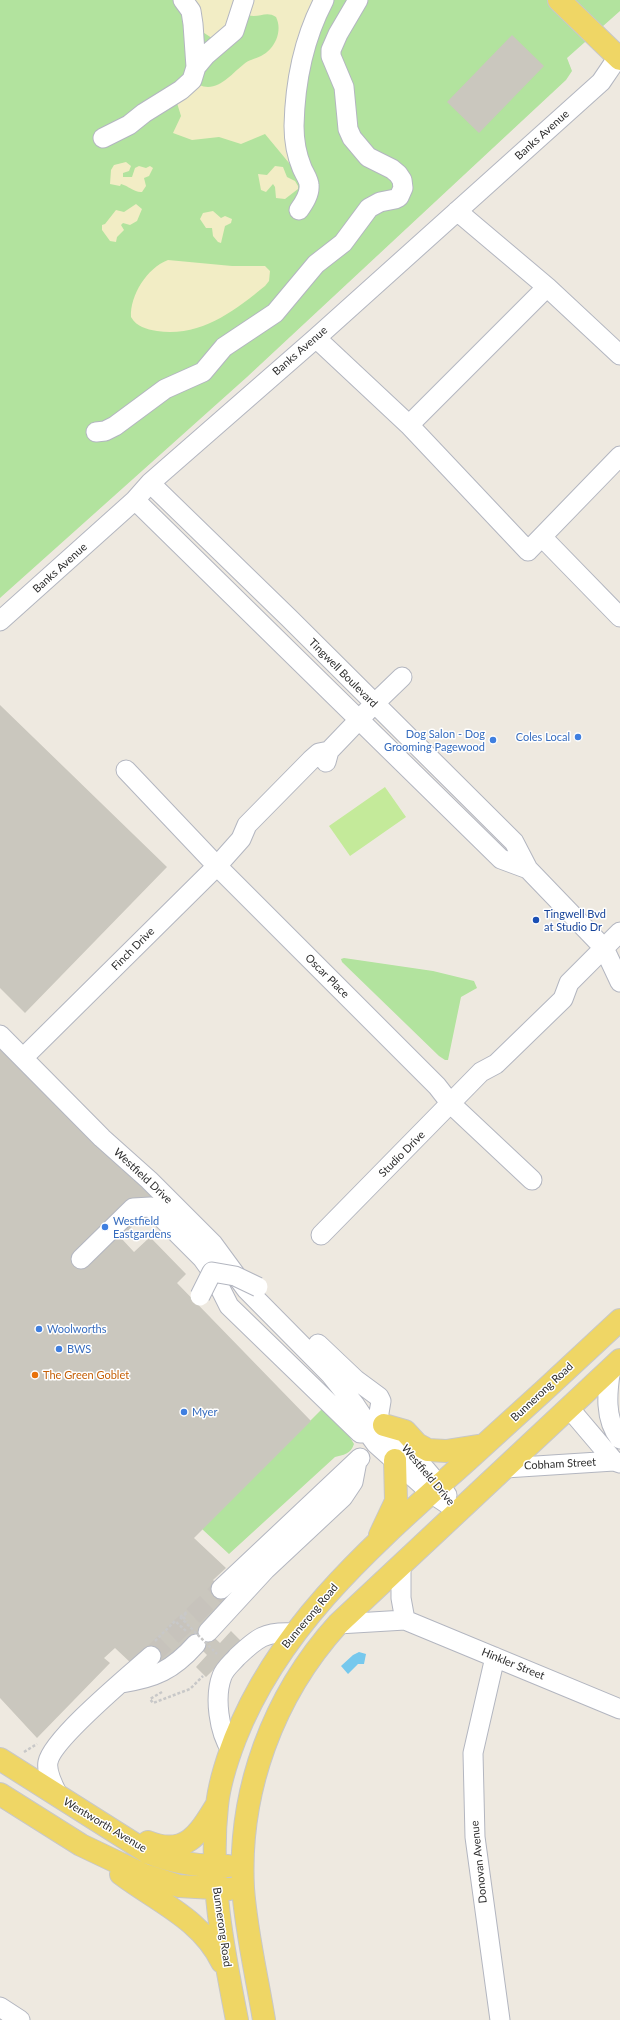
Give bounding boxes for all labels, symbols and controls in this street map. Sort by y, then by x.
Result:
street label: Banks Avenue [512,107,572,163]
street label: Banks Avenue [270,324,330,378]
street label: Banks Avenue [30,540,90,596]
street label: Tingwell Boulevard [306,636,380,710]
place label: Dog Salon - Dog Grooming Pagewood [384,727,485,753]
place label: Coles Local [516,730,570,744]
marker: Coles Local [573,732,583,742]
marker: Dog Salon - Dog Grooming Pagewood [488,735,498,745]
place label: Tingwell Bvd at Studio Dr [544,907,606,933]
marker: Tingwell Bvd at Studio Dr [531,915,541,925]
street label: Finch Drive [109,925,157,973]
street label: Oscar Place [302,951,352,1001]
street label: Studio Drive [376,1128,428,1180]
street label: Westfield Drive [111,1146,175,1206]
place label: Westfield Eastgardens [113,1214,171,1240]
marker: Westfield Eastgardens [100,1222,110,1232]
place label: Woolworths [47,1322,106,1336]
marker: Woolworths [34,1324,44,1334]
place label: BWS [67,1342,91,1356]
marker: BWS [54,1344,64,1354]
street label: Bunnerong Road [508,1360,576,1424]
place label: The Green Goblet [43,1368,129,1382]
marker: The Green Goblet [30,1370,40,1380]
place label: Myer [192,1405,217,1419]
marker: Myer [179,1407,189,1417]
street label: Westfield Drive [399,1442,457,1508]
street label: Cobham Street [524,1456,596,1472]
street label: Bunnerong Road [279,1581,341,1651]
street label: Hinkler Street [480,1645,546,1683]
street label: Wentworth Avenue [61,1795,149,1855]
street label: Donovan Avenue [468,1820,490,1904]
street label: Bunnerong Road [210,1886,234,1968]

